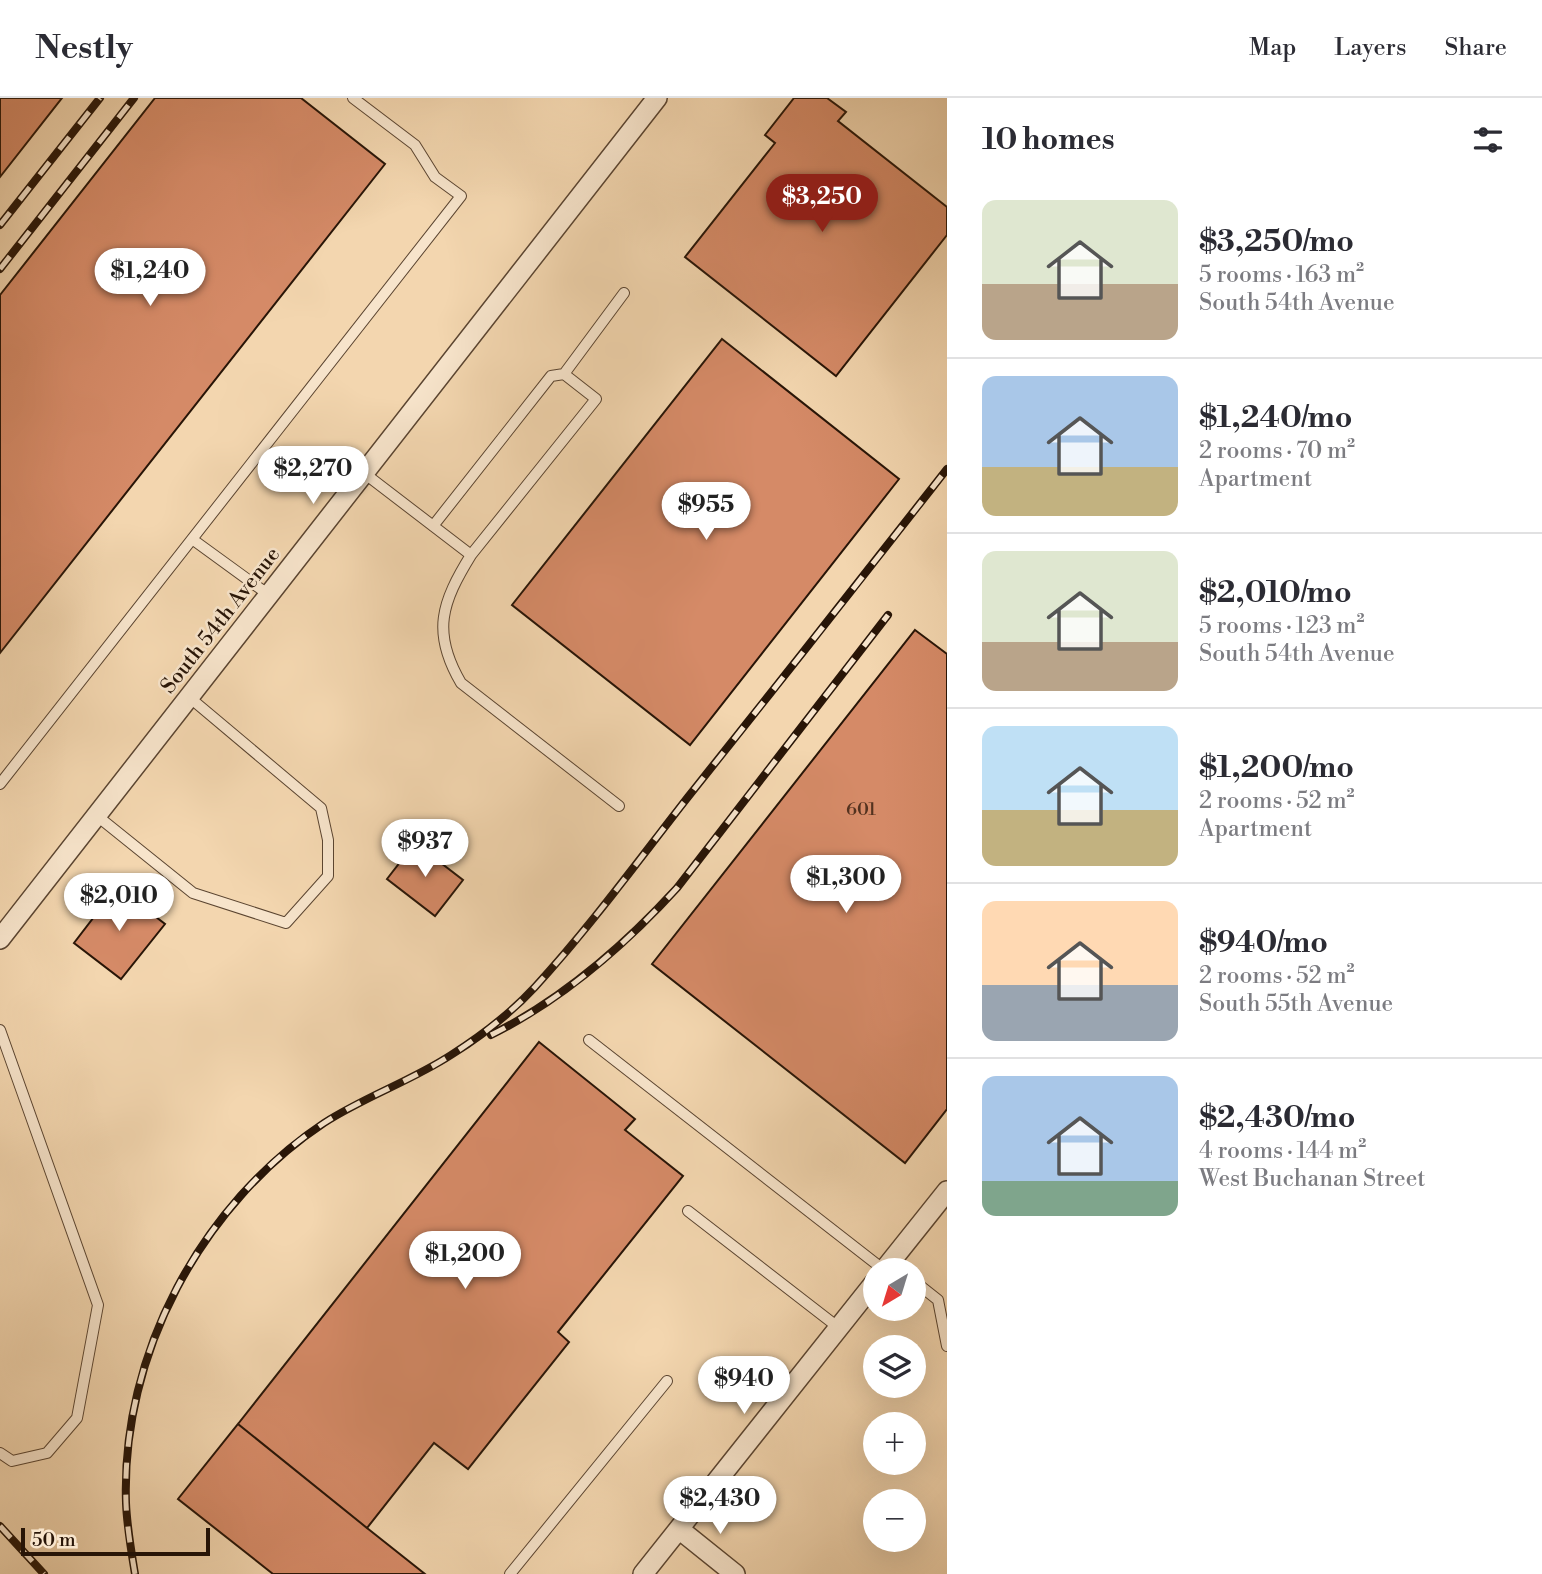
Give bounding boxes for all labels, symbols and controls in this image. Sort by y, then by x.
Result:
text: Nestly [35,28,133,69]
text: Map [1249,33,1296,63]
text: Layers [1334,33,1406,63]
text: Share [1444,33,1507,63]
text: 10 homes [982,121,1115,159]
icon: filters [1469,121,1507,159]
pin: $3,250 [765,174,879,234]
text: $3,250 [782,183,862,211]
text: $3,250/mo [1199,223,1354,261]
icon: home [1038,228,1122,312]
pin: $1,240 [93,248,207,308]
text: $1,240 [111,257,189,285]
text: 5 rooms · 163 m² [1199,261,1364,289]
text: South 54th Avenue [1199,289,1395,317]
text: $1,240/mo [1199,399,1352,437]
icon: home [1038,404,1122,488]
text: 2 rooms · 70 m² [1199,437,1355,465]
pin: $2,270 [256,446,370,506]
text: $2,270 [274,455,352,483]
text: Apartment [1199,465,1312,493]
pin: $955 [665,482,747,542]
text: $955 [678,491,734,519]
street label: South 54th Avenue [156,542,286,699]
text: $2,010/mo [1199,574,1352,612]
icon: home [1038,579,1122,663]
text: 5 rooms · 123 m² [1199,612,1365,640]
text: South 54th Avenue [1199,640,1395,668]
text: $1,200/mo [1199,749,1354,787]
icon: home [1038,754,1122,838]
text: 2 rooms · 52 m² [1199,787,1355,815]
house number: 601 [846,798,876,821]
text: Apartment [1199,815,1312,843]
pin: $937 [384,820,466,879]
text: $937 [397,828,453,856]
pin: $1,300 [789,856,903,915]
text: $1,300 [806,864,886,892]
pin: $2,010 [62,874,176,933]
text: $2,010 [80,882,158,910]
text: $940/mo [1199,924,1328,962]
icon: home [1038,929,1122,1013]
text: 2 rooms · 52 m² [1199,962,1355,990]
text: South 55th Avenue [1199,990,1393,1018]
text: $2,430/mo [1199,1099,1355,1137]
icon: home [1038,1104,1122,1188]
text: 4 rooms · 144 m² [1199,1137,1366,1165]
text: West Buchanan Street [1199,1165,1425,1193]
pin: $1,200 [408,1232,522,1291]
text: $1,200 [425,1240,505,1268]
north arrow [863,1258,926,1321]
map controls [863,1258,926,1552]
button: layers [863,1335,926,1398]
pin: $940 [703,1356,785,1416]
text: $940 [714,1365,774,1393]
button: + [863,1412,926,1475]
pin: $2,430 [663,1476,777,1536]
text: $2,430 [679,1485,761,1513]
button: − [863,1489,926,1552]
scale bar [21,1525,210,1557]
text: 50 m [32,1528,76,1552]

